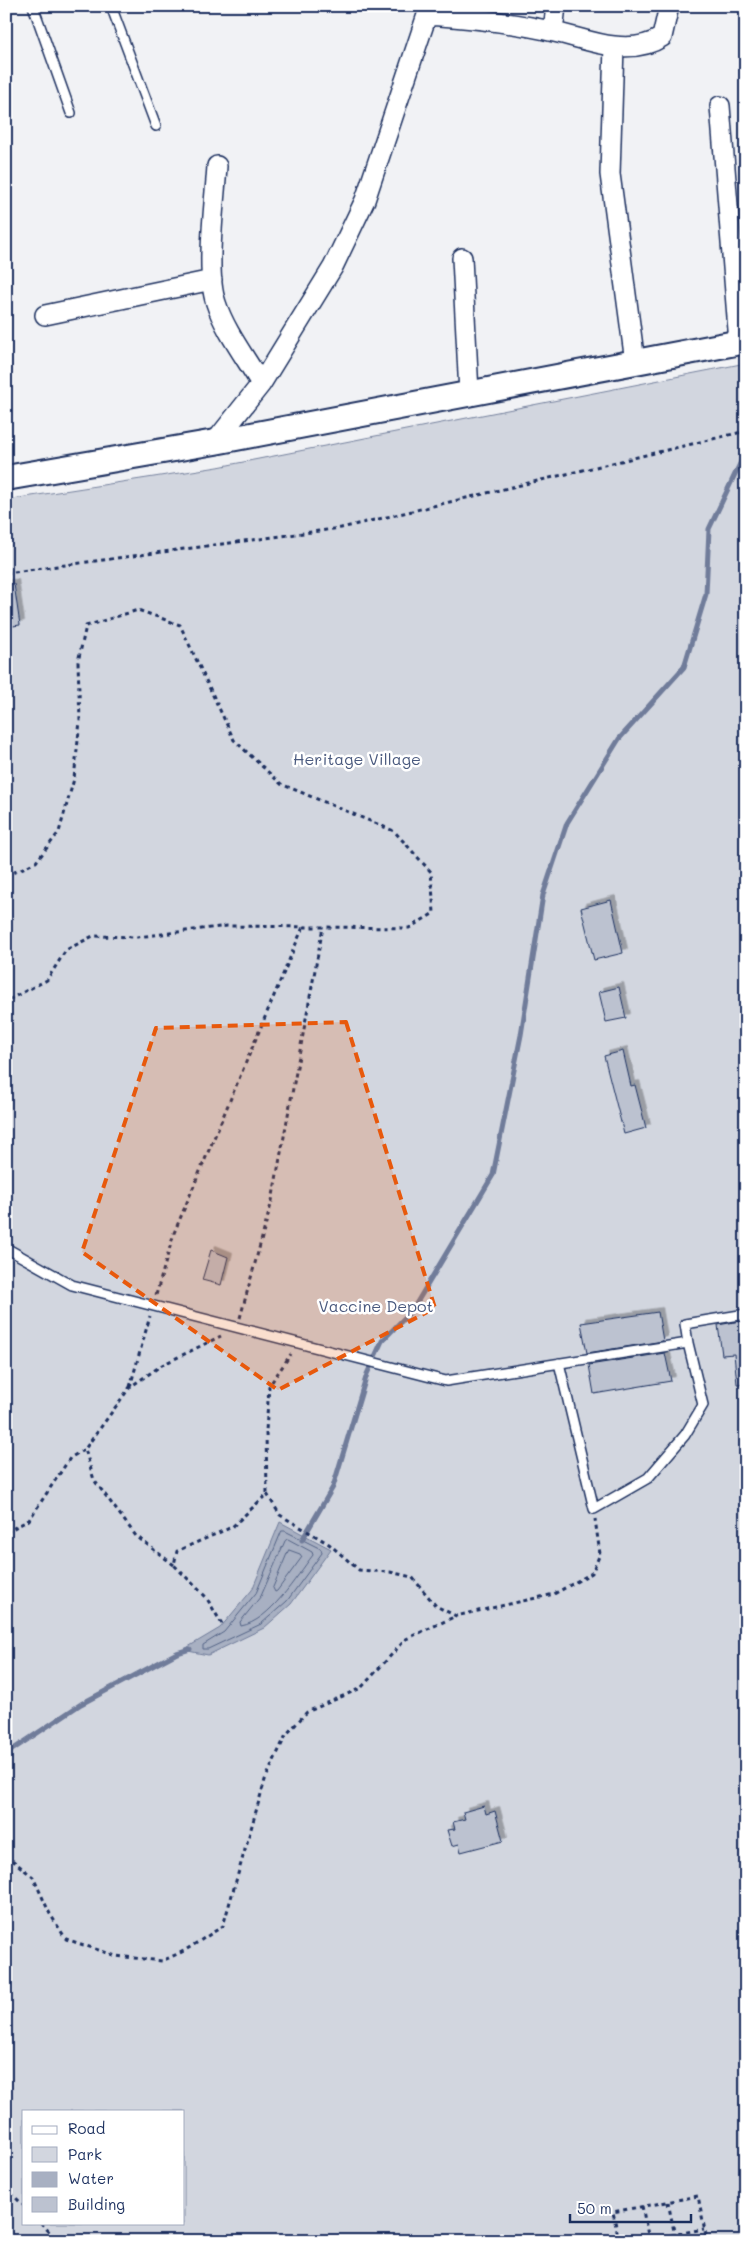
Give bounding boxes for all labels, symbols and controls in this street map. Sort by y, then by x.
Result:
park label: Heritage Village [293,748,421,769]
park label: Vaccine Depot [318,1295,434,1316]
legend [22,2110,185,2224]
text: Road [68,2118,105,2138]
text: Park [68,2144,102,2164]
text: Water [68,2168,114,2188]
scale bar [570,2192,691,2224]
text: Building [68,2194,125,2214]
text: 50 m [577,2198,612,2218]

